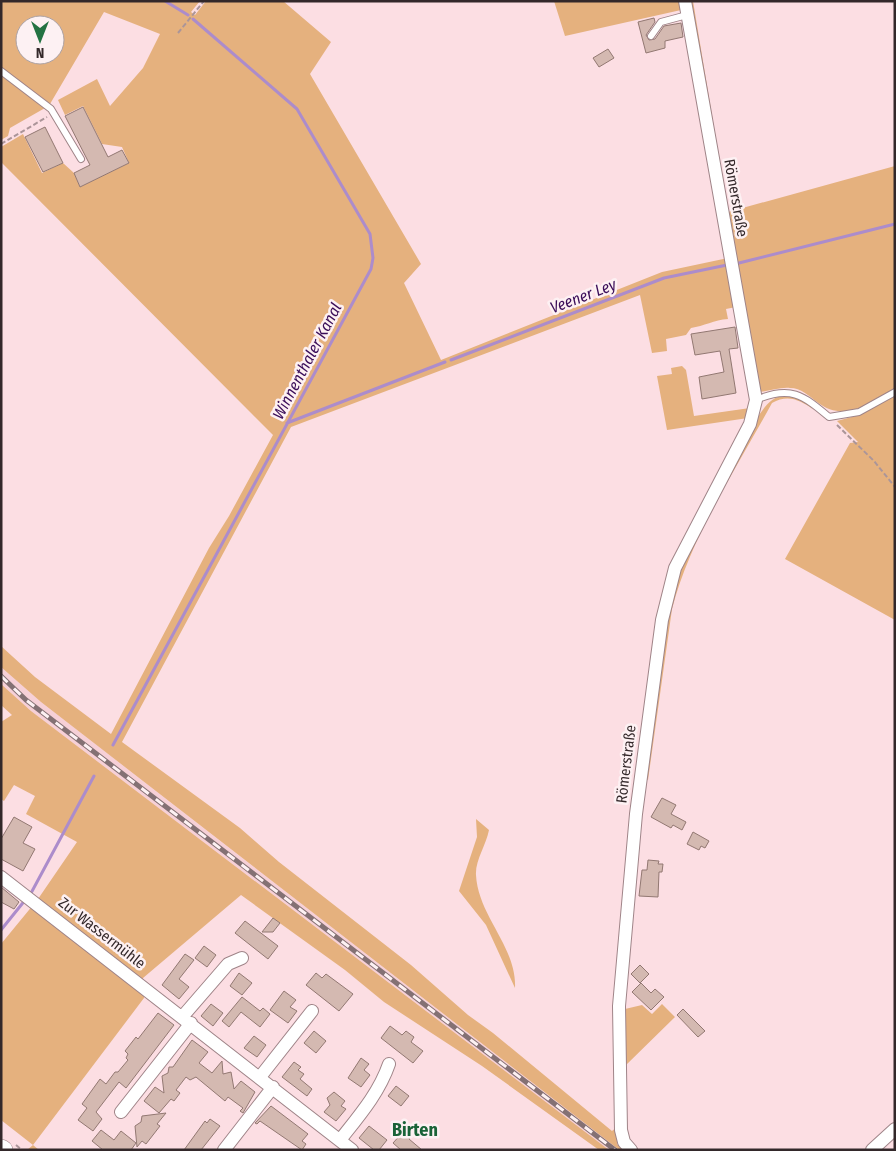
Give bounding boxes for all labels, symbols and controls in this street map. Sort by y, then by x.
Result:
north arrow [15,15,65,65]
text: N [36,44,44,61]
street label: Römerstraße [720,158,752,238]
water label: Veener Ley [547,274,620,317]
water label: Winnenthaler Kanal [268,300,346,422]
street label: Römerstraße [612,724,640,804]
street label: Zur Wassermühle [55,893,149,973]
district label: Birten [392,1119,438,1141]

